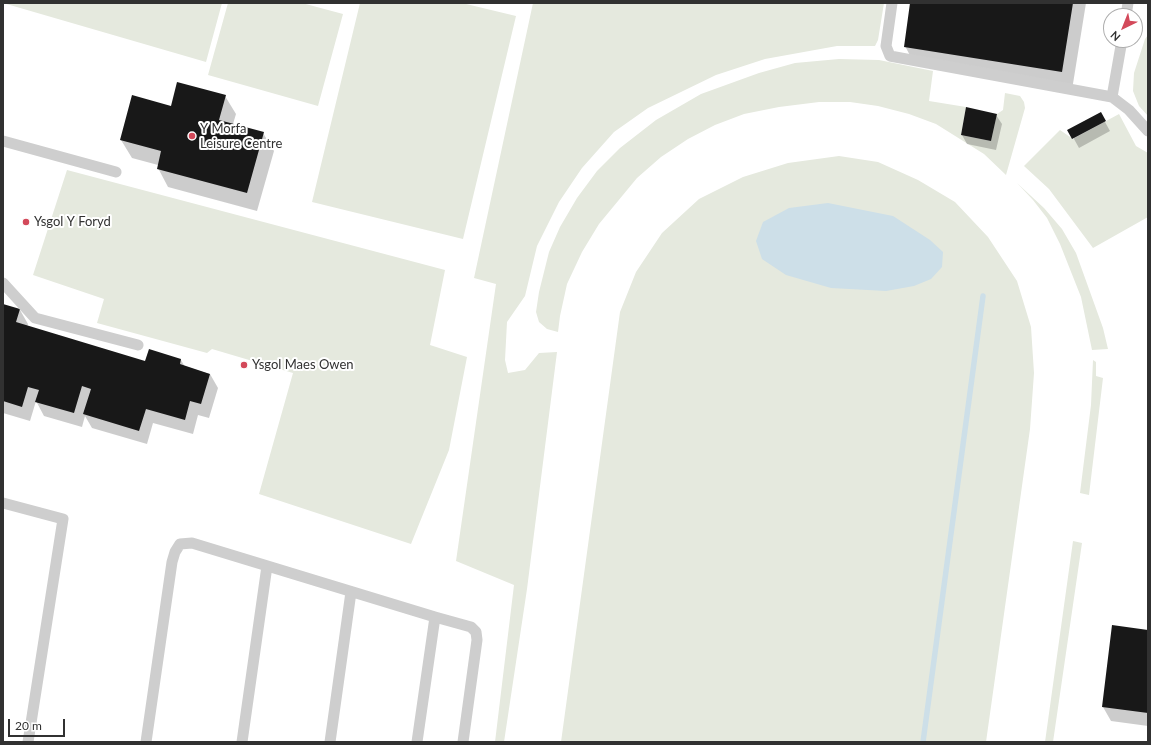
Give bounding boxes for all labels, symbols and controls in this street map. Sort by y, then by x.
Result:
north arrow [1103,8,1143,48]
text: N [1108,29,1123,44]
place label: Y Morfa Leisure Centre [200,121,282,152]
marker: Y Morfa Leisure Centre [187,131,197,141]
place label: Ysgol Y Foryd [34,214,111,230]
marker: Ysgol Y Foryd [21,217,31,227]
place label: Ysgol Maes Owen [252,357,354,373]
marker: Ysgol Maes Owen [239,360,249,370]
scale bar [10,711,67,737]
text: 20 m [15,718,42,733]

